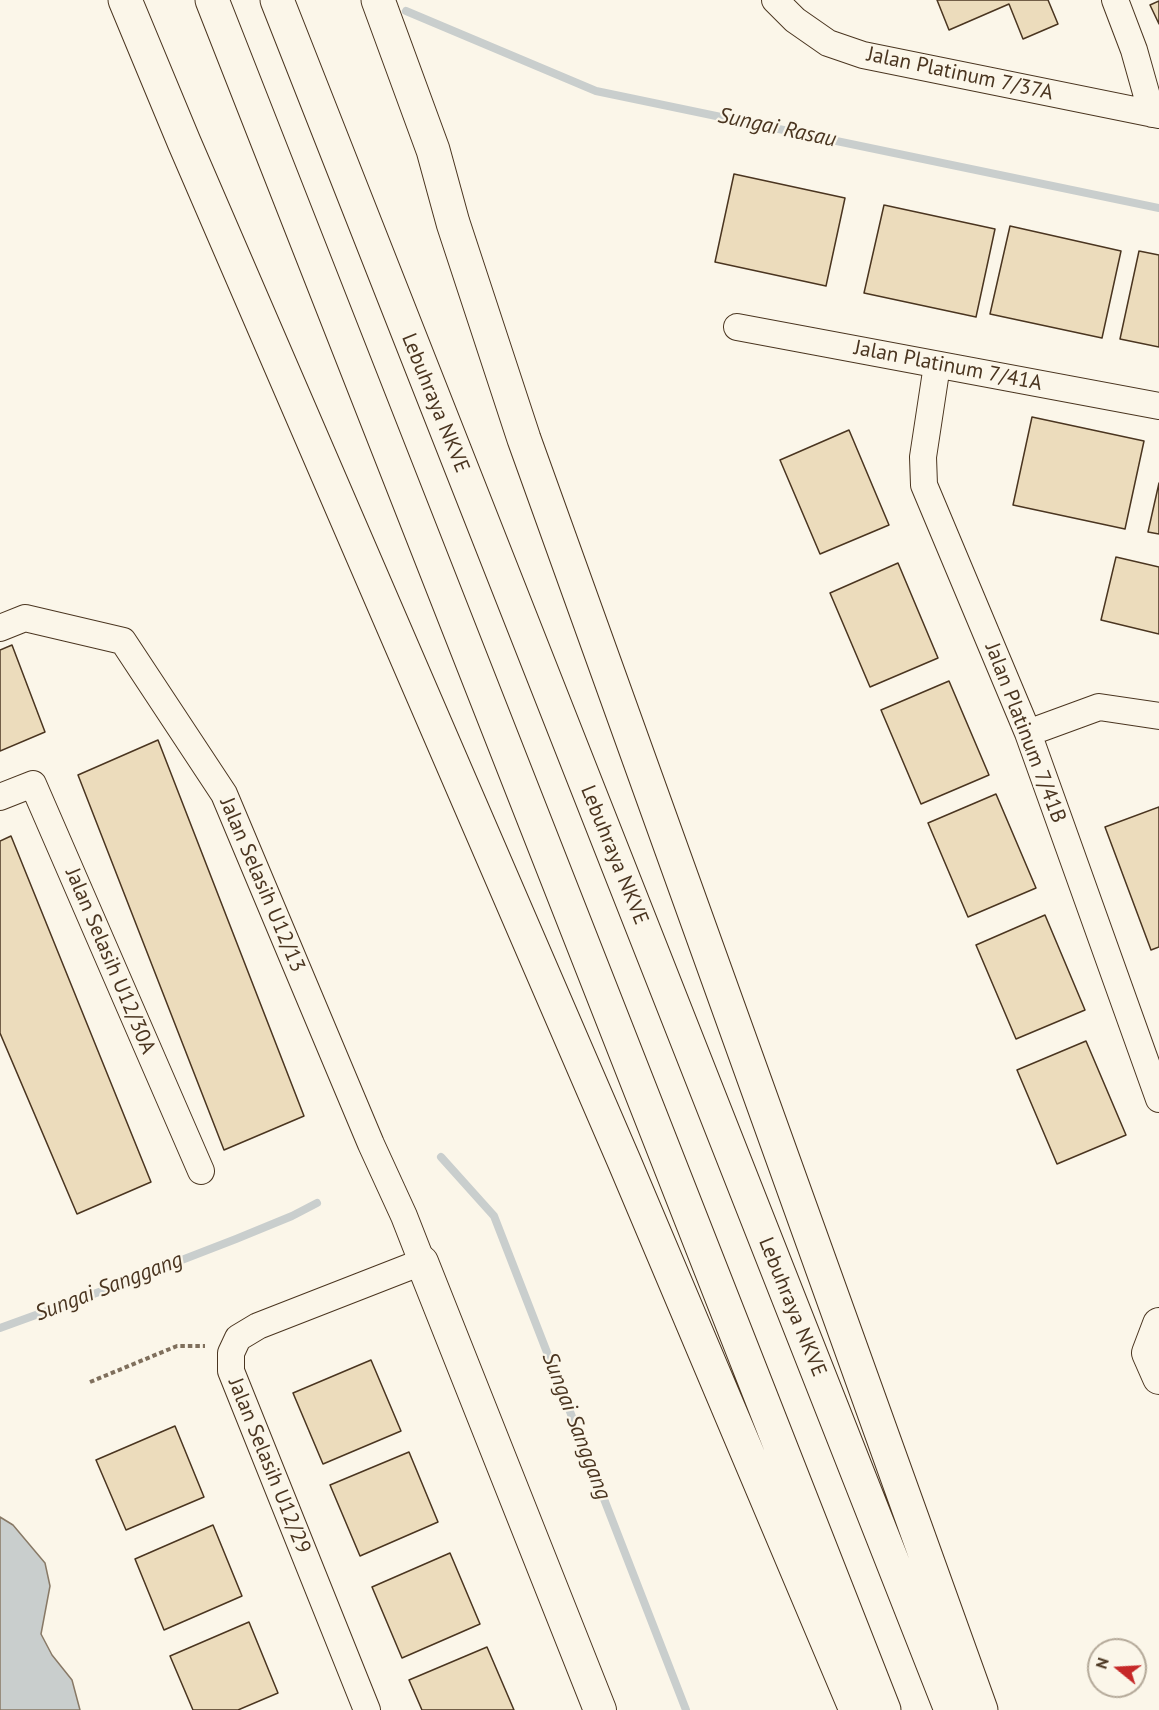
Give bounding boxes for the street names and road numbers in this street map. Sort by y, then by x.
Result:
street label: Jalan Platinum 7/37A [865,42,1055,106]
street label: Lebuhraya NKVE [396,330,474,476]
street label: Jalan Platinum 7/41A [852,335,1044,397]
street label: Jalan Platinum 7/41B [979,639,1071,827]
street label: Lebuhraya NKVE [575,782,653,928]
street label: Jalan Selasih U12/13 [214,794,310,976]
street label: Jalan Selasih U12/30A [59,864,161,1058]
street label: Lebuhraya NKVE [753,1234,831,1380]
street label: Jalan Selasih U12/29 [222,1375,316,1557]

